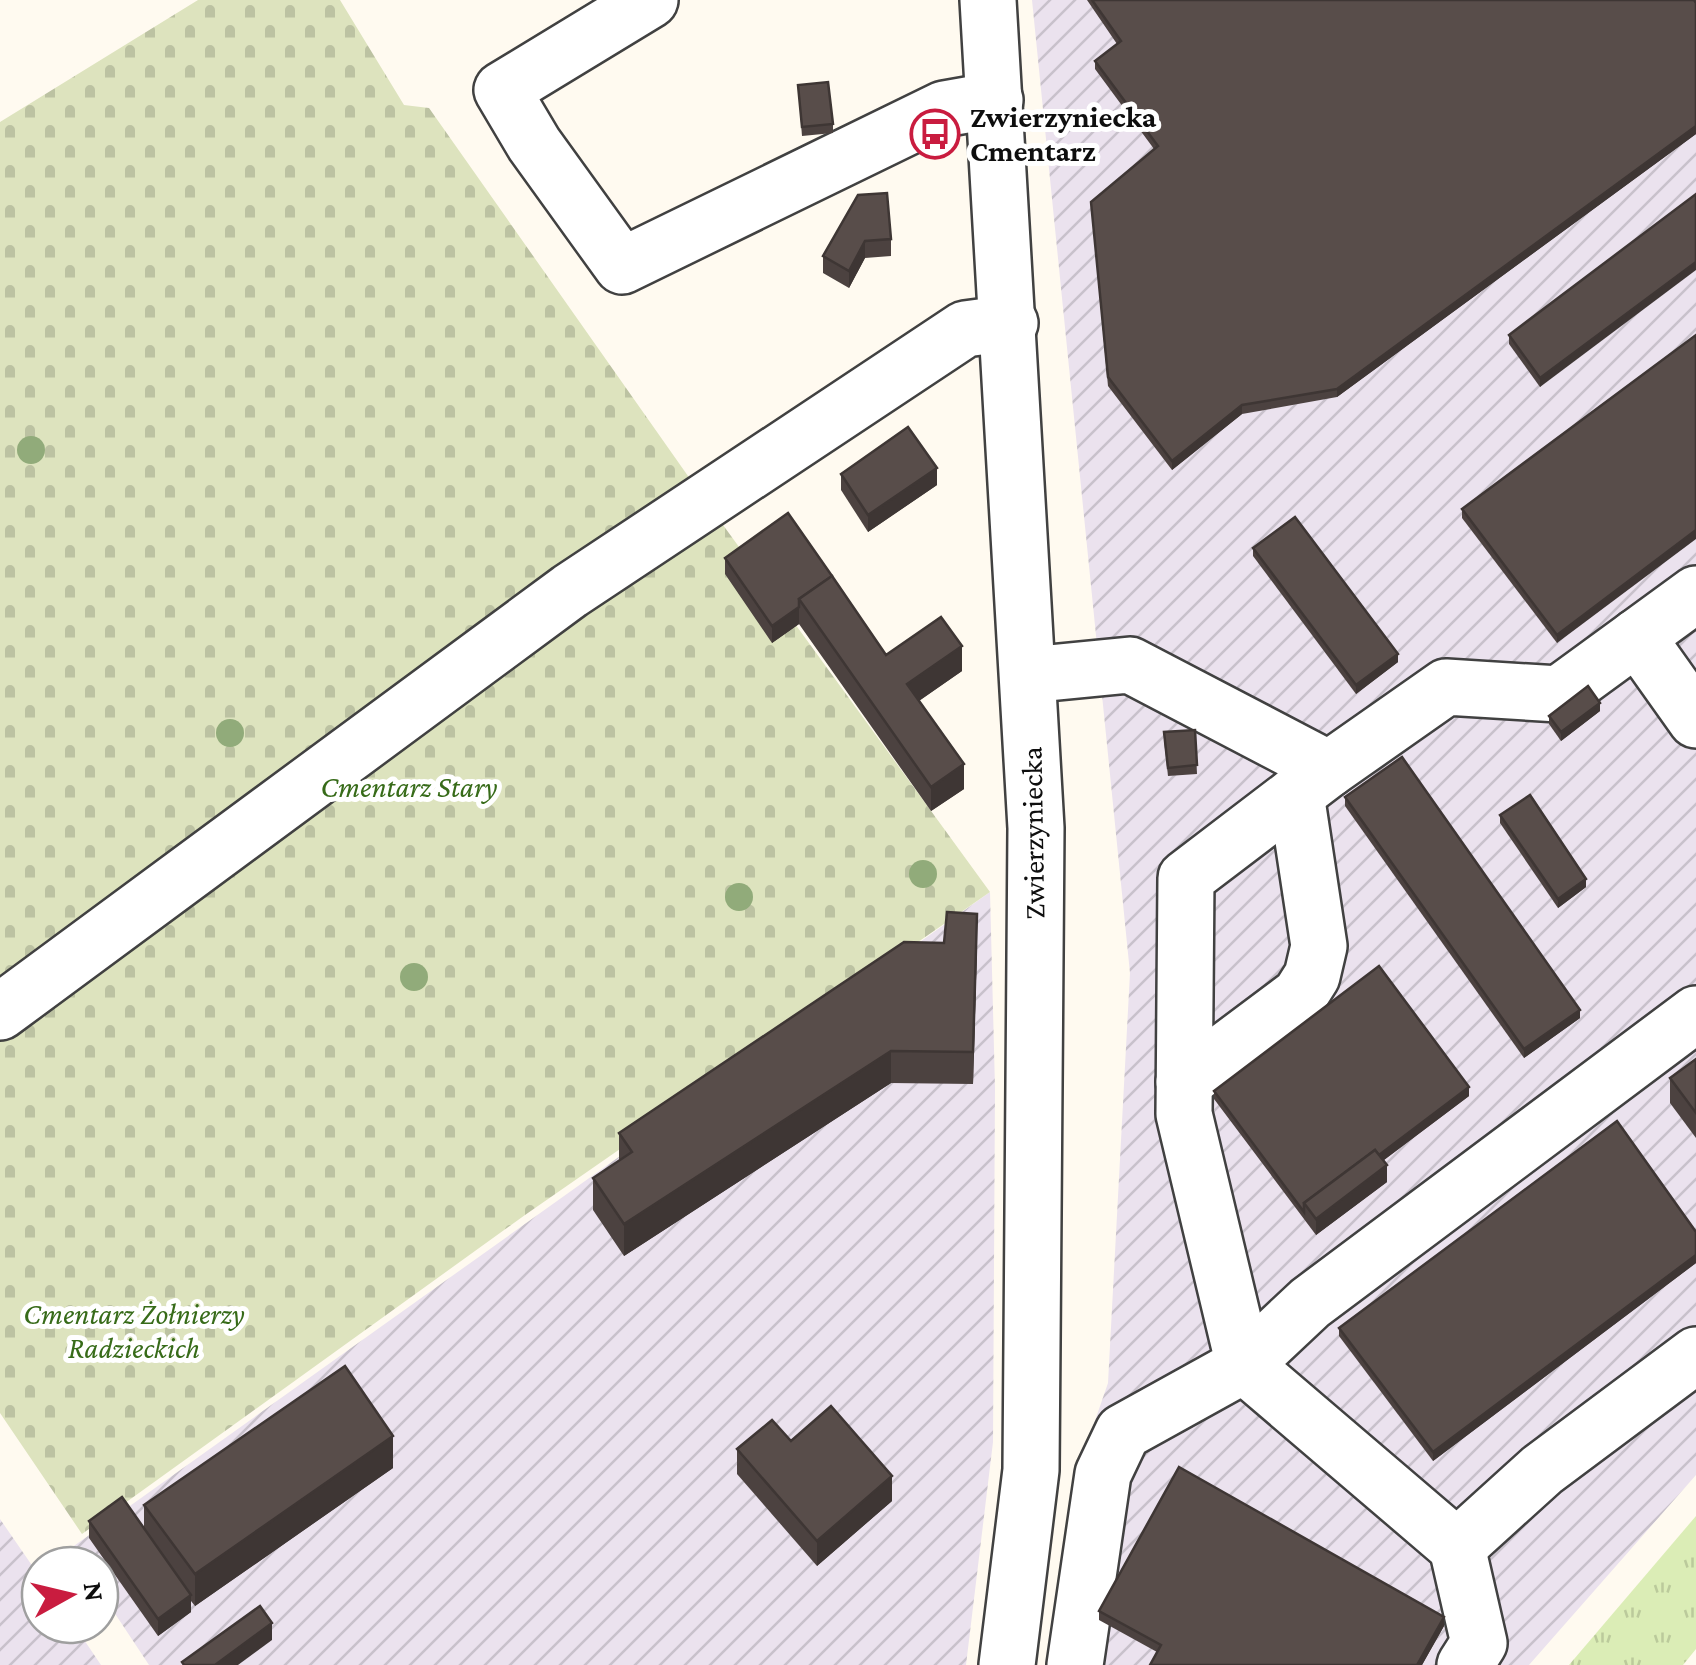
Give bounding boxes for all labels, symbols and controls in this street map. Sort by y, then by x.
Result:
place label: Zwierzyniecka Cmentarz [970,100,1157,167]
bus stop icon: Zwierzyniecka Cmentarz [909,108,961,160]
street label: Zwierzyniecka [1014,746,1052,920]
park label: Cmentarz Stary [320,770,498,804]
park label: Cmentarz Żołnierzy Radzieckich [23,1297,245,1364]
north arrow [20,1545,120,1645]
text: N [78,1580,111,1603]

